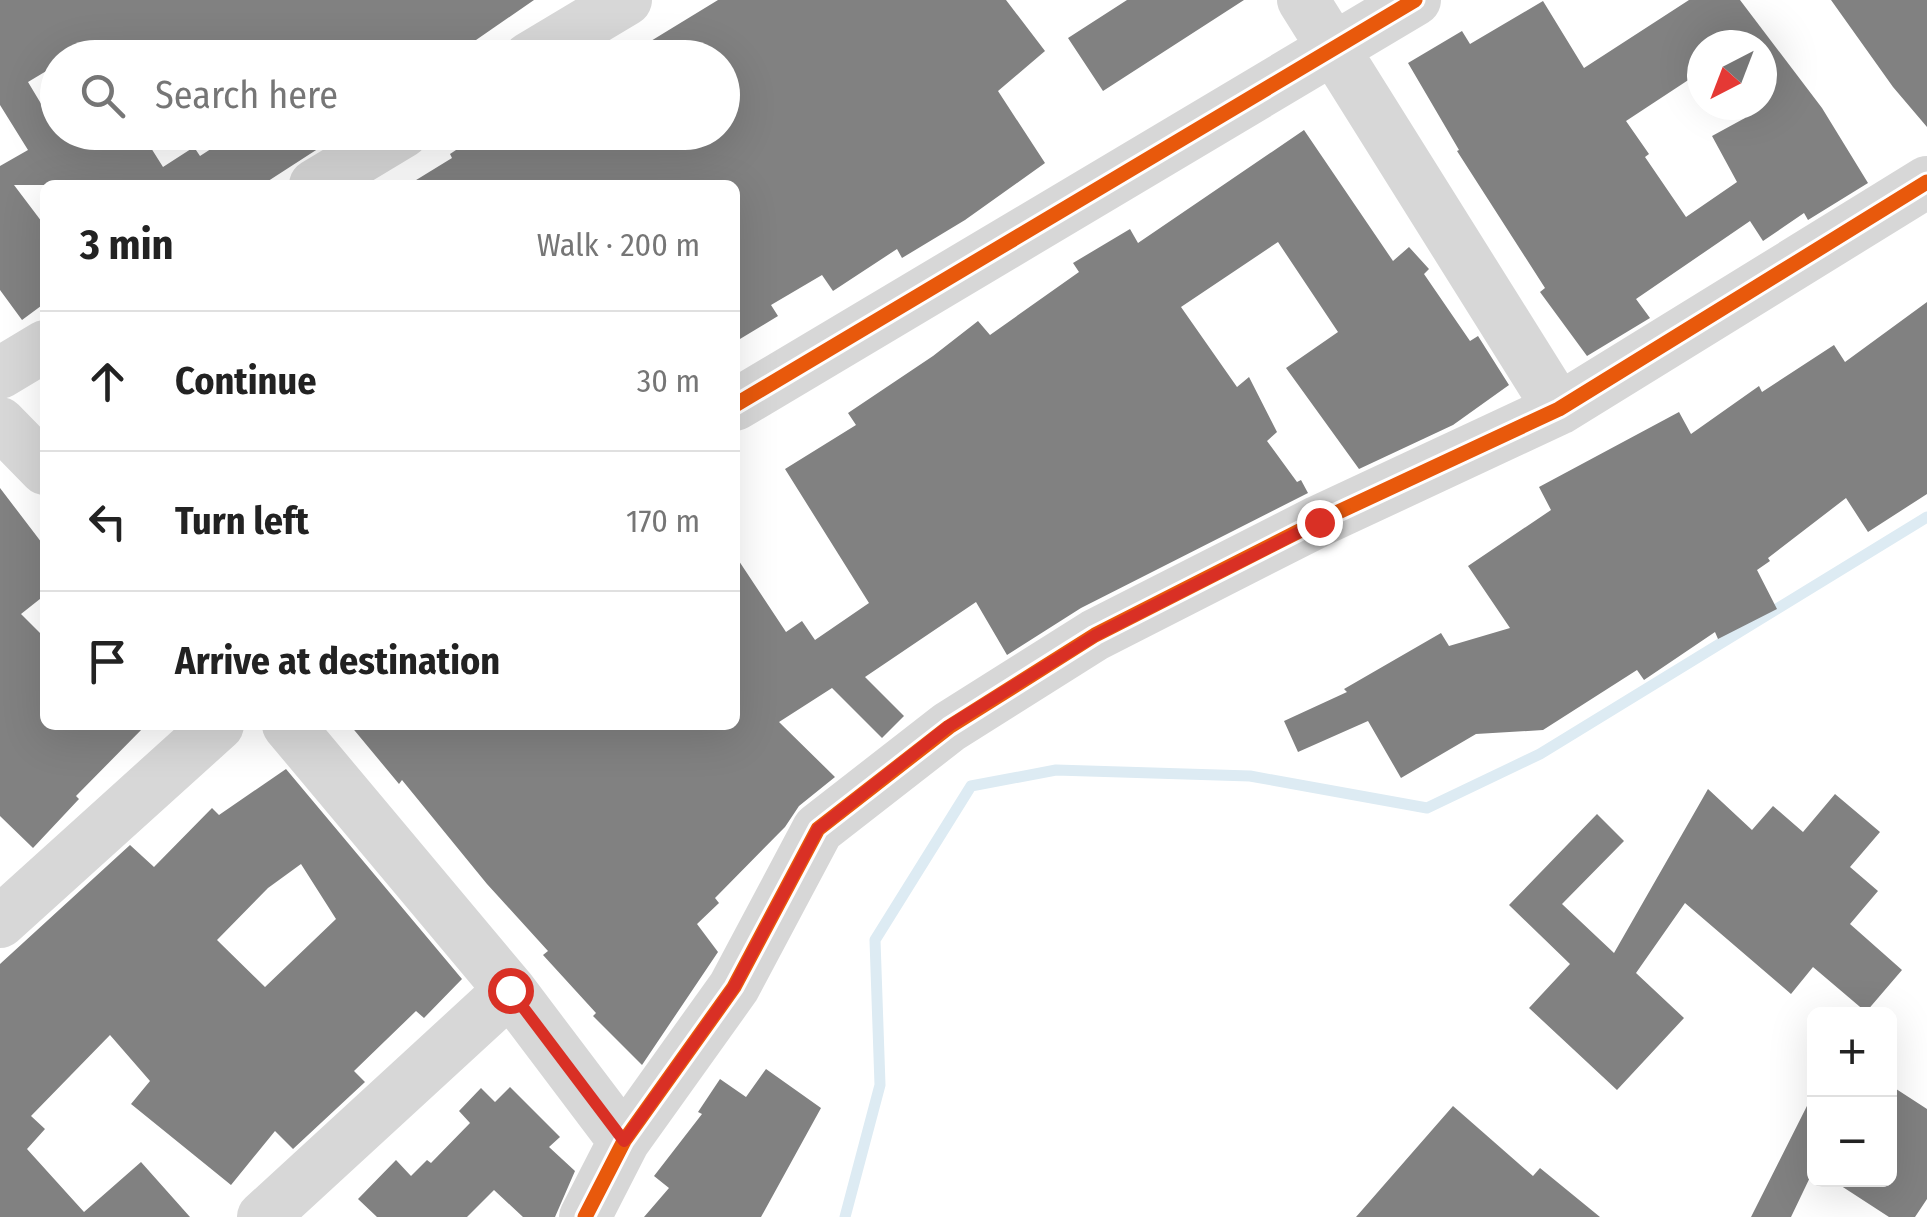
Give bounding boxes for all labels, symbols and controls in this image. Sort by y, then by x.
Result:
north arrow [1687,30,1777,120]
search box [40,40,740,150]
icon: search [75,68,130,123]
text: Search here [155,72,338,118]
text: 3 min [80,220,174,270]
text: Walk · 200 m [537,226,700,264]
icon: ahead [80,354,135,409]
text: Continue [175,358,316,404]
text: 30 m [637,362,700,400]
icon: left [80,494,135,549]
text: Turn left [175,498,309,544]
route end [1297,500,1343,546]
text: 170 m [626,502,700,540]
icon: arrive [80,634,135,689]
text: Arrive at destination [175,638,500,684]
route start [488,968,534,1014]
map controls [1807,1007,1897,1187]
button: + [1807,1007,1897,1097]
button: − [1807,1097,1897,1187]

